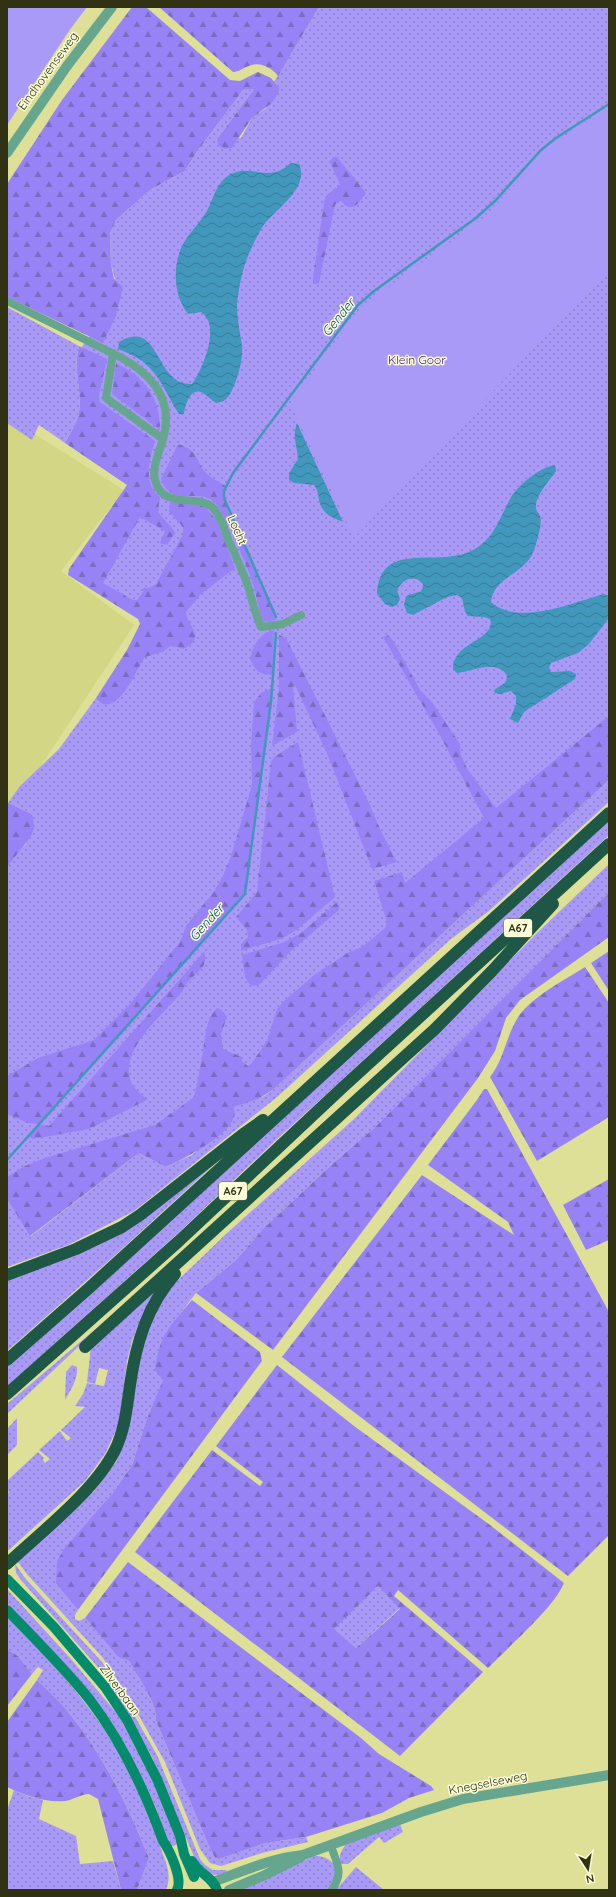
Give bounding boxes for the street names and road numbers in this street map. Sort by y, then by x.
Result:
street label: Eindhovenseweg [14,29,81,113]
street label: Locht [224,513,251,547]
road number: A67 [504,919,532,937]
road number: A67 [219,1182,247,1200]
street label: Zilverbaan [97,1661,144,1718]
street label: Knegselseweg [447,1768,529,1797]

